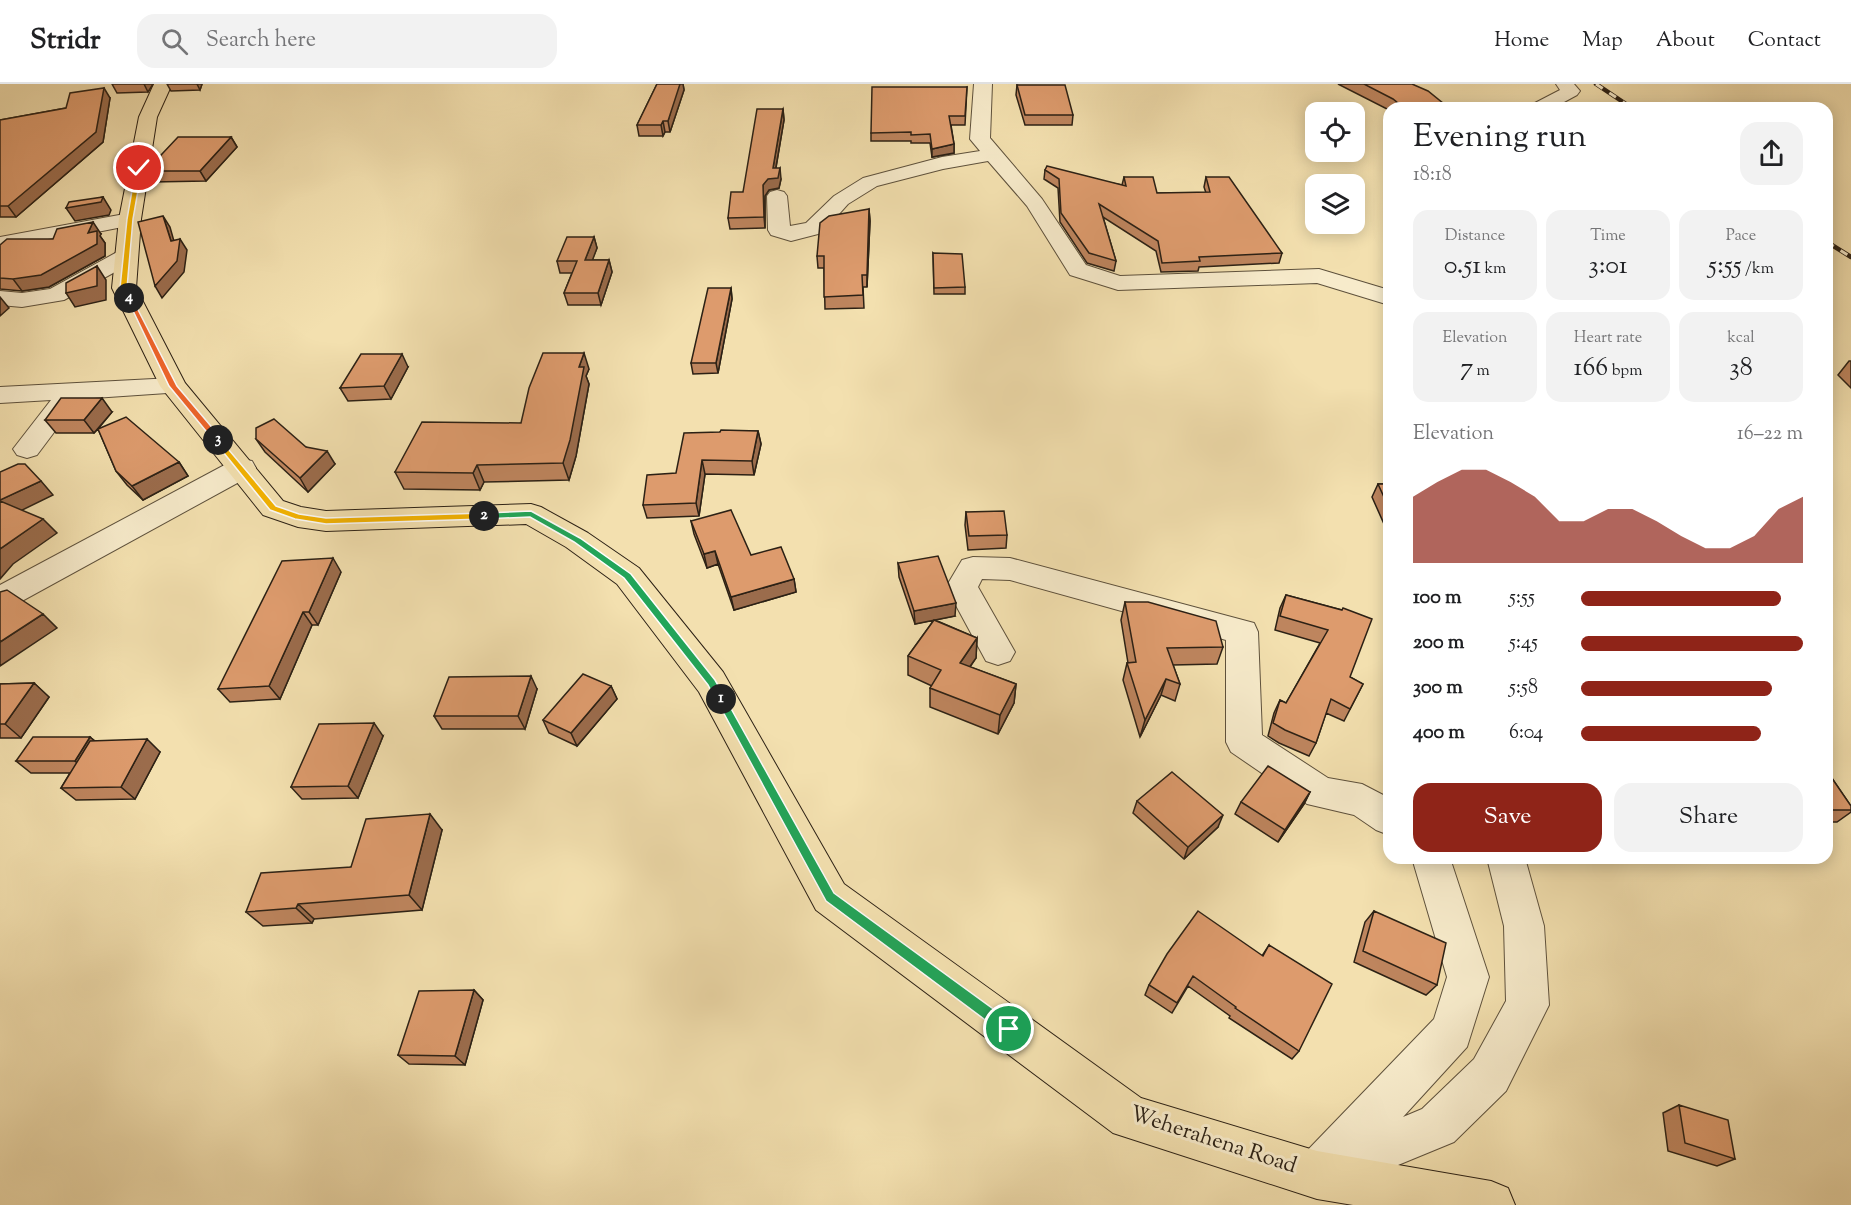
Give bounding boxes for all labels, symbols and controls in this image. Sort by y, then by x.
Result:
search box [137,14,557,68]
text: Stridr [30,21,101,61]
icon: search [158,25,191,58]
text: Search here [206,25,316,57]
text: Home [1494,26,1549,56]
text: Map [1582,26,1623,56]
text: About [1656,26,1715,56]
text: Contact [1748,26,1821,56]
map controls [1305,102,1365,234]
button: locate [1305,102,1365,162]
text: Evening run [1413,114,1587,162]
button: share [1740,122,1803,185]
pin [113,142,164,193]
icon: check [122,151,155,184]
text: 18:18 [1413,161,1452,190]
button: layers [1305,174,1365,234]
text: Distance [1445,225,1505,248]
text: Time [1590,225,1626,248]
text: Pace [1726,225,1756,248]
text: 0.51 [1444,248,1481,285]
text: 3:01 [1588,248,1628,285]
text: 5:55 [1708,248,1742,285]
text: km [1481,258,1506,281]
text: /km [1742,258,1774,281]
pin: 4 [114,283,144,313]
text: 4 [125,286,133,309]
text: Elevation [1443,327,1507,350]
text: Heart rate [1574,327,1642,350]
text: kcal [1727,327,1755,350]
text: 7 [1460,350,1473,387]
text: 166 [1574,350,1608,387]
text: 38 [1729,350,1753,387]
text: m [1473,360,1490,383]
text: bpm [1608,360,1642,383]
text: Elevation [1413,420,1494,449]
text: 16–22 m [1737,420,1803,449]
pin: 3 [203,425,233,455]
text: 3 [215,428,221,451]
pin: 2 [469,501,499,531]
text: 2 [480,504,488,527]
text: 100 m [1413,584,1462,613]
text: 5:55 [1509,584,1535,613]
text: 200 m [1413,629,1464,658]
text: 5:45 [1509,629,1538,658]
text: 300 m [1413,674,1463,703]
text: 5:58 [1509,674,1538,703]
pin: 1 [706,684,736,714]
text: 1 [718,687,724,710]
text: 400 m [1413,719,1465,748]
text: 6:04 [1509,719,1543,748]
button: Save [1413,783,1602,852]
button: Share [1614,783,1803,852]
pin [983,1003,1034,1054]
icon: arrive [992,1012,1025,1045]
street label: Weherahena Road [1125,1099,1301,1183]

